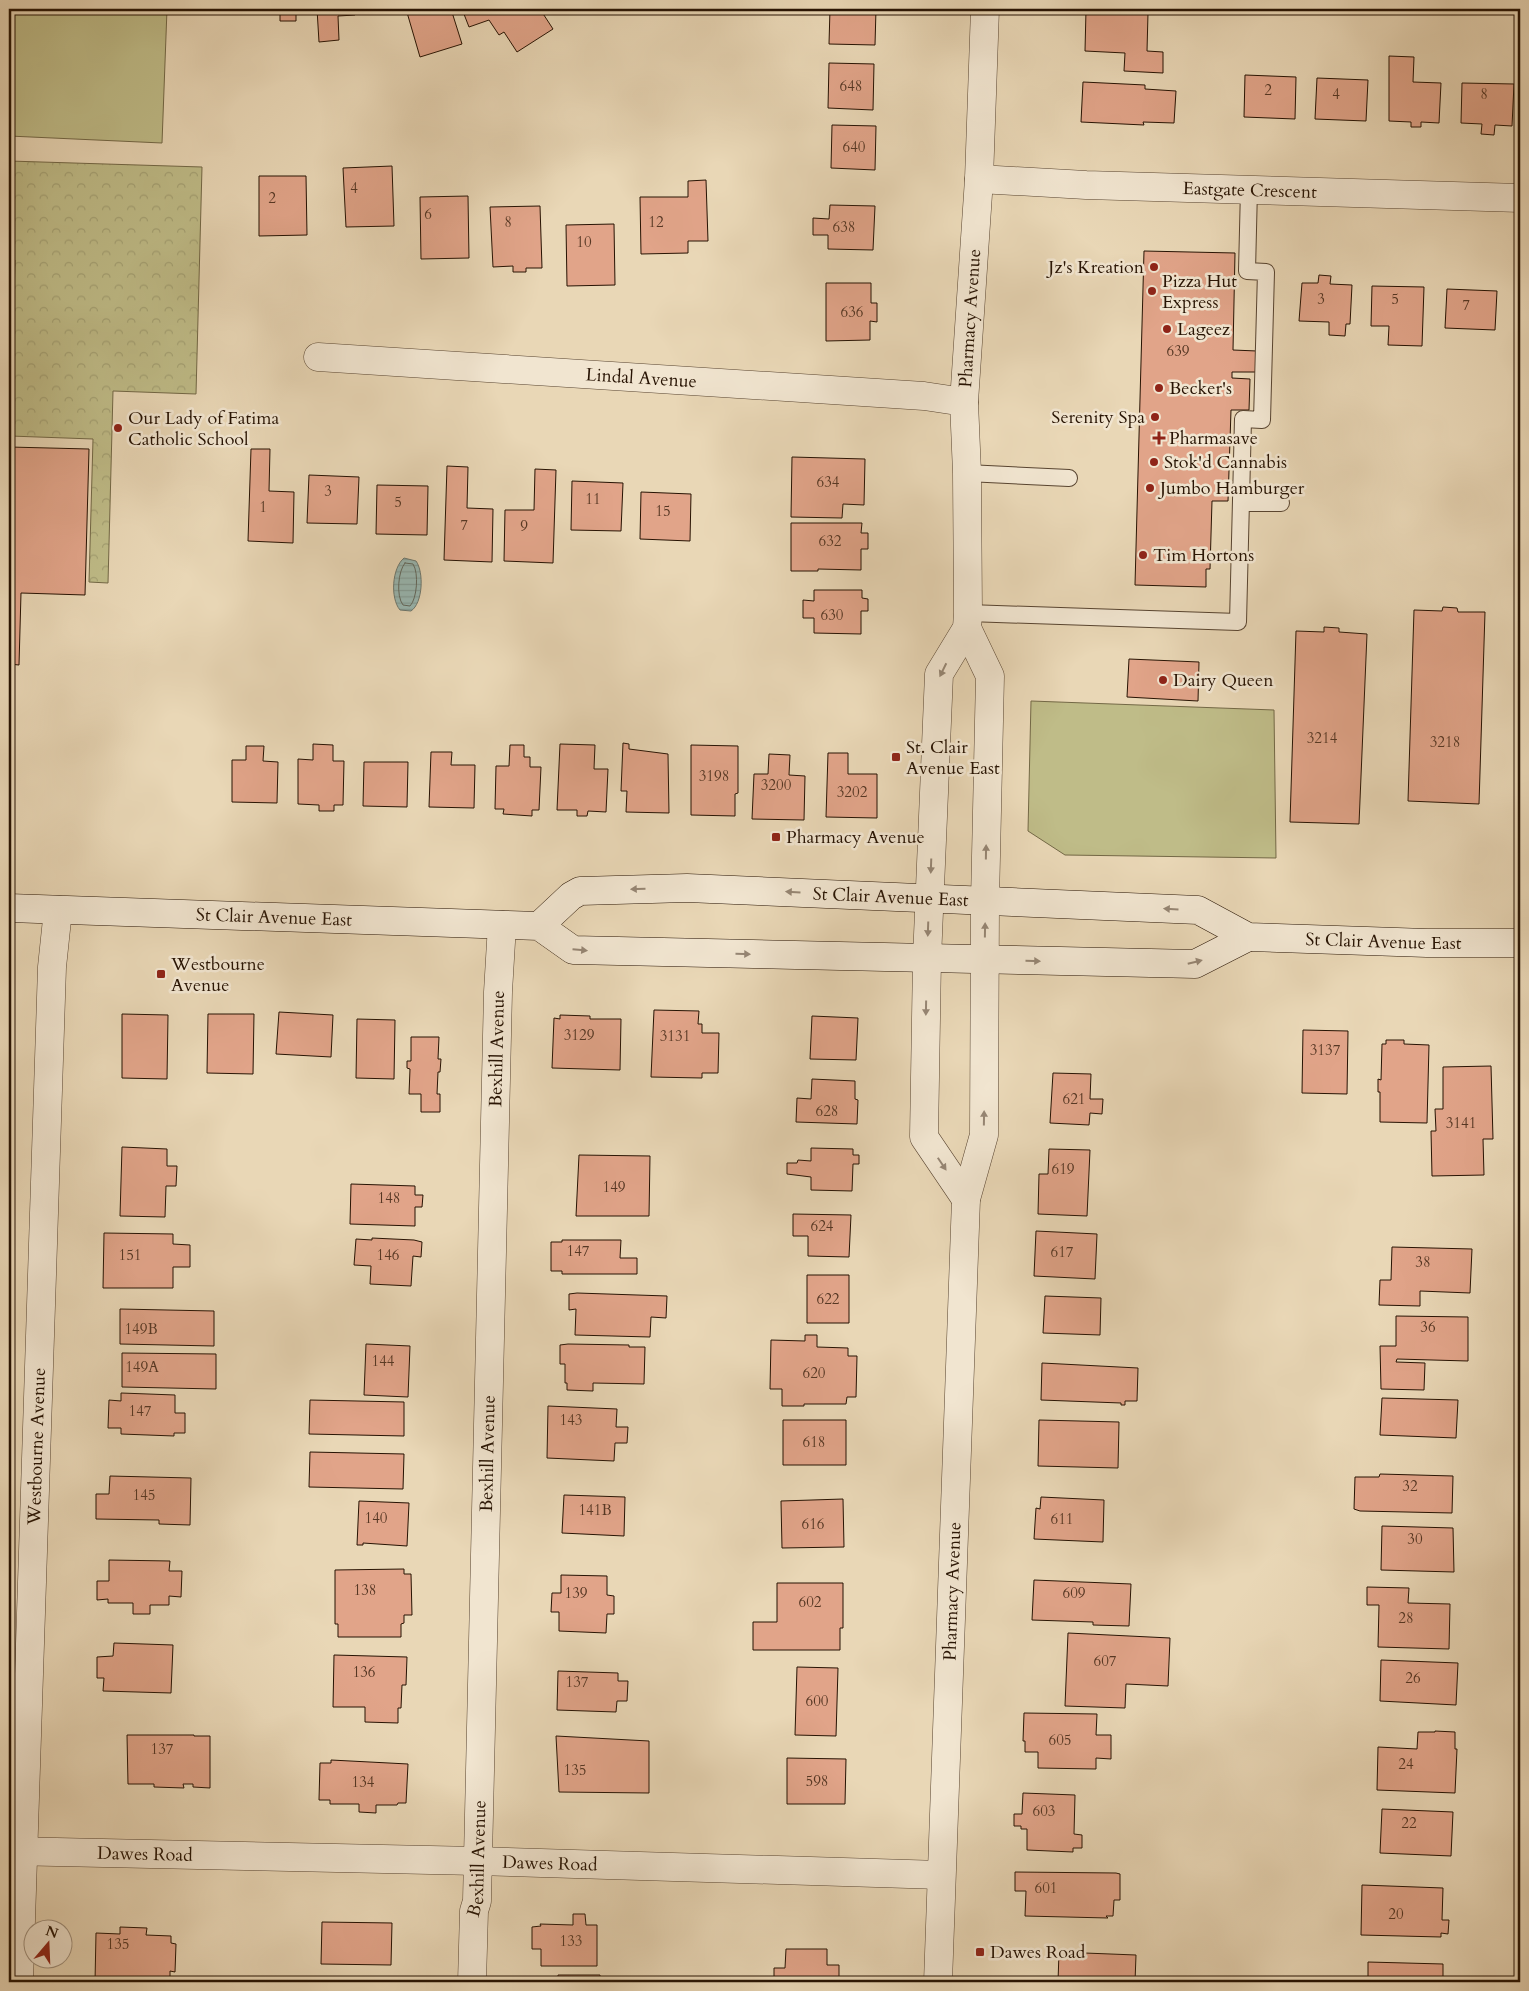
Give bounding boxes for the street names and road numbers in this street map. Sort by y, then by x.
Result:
street label: Eastgate Crescent [1182,176,1317,205]
street label: Pharmacy Avenue [953,248,987,388]
street label: Lindal Avenue [585,362,698,394]
street label: St Clair Avenue East [812,881,969,913]
street label: St Clair Avenue East [195,902,353,933]
street label: St Clair Avenue East [1305,927,1462,956]
street label: Bexhill Avenue [483,990,511,1107]
street label: Westbourne Avenue [22,1367,52,1526]
street label: Bexhill Avenue [474,1395,502,1512]
street label: Pharmacy Avenue [937,1521,967,1661]
street label: Bexhill Avenue [461,1800,492,1920]
street label: Dawes Road [97,1841,193,1868]
street label: Dawes Road [502,1850,598,1878]

